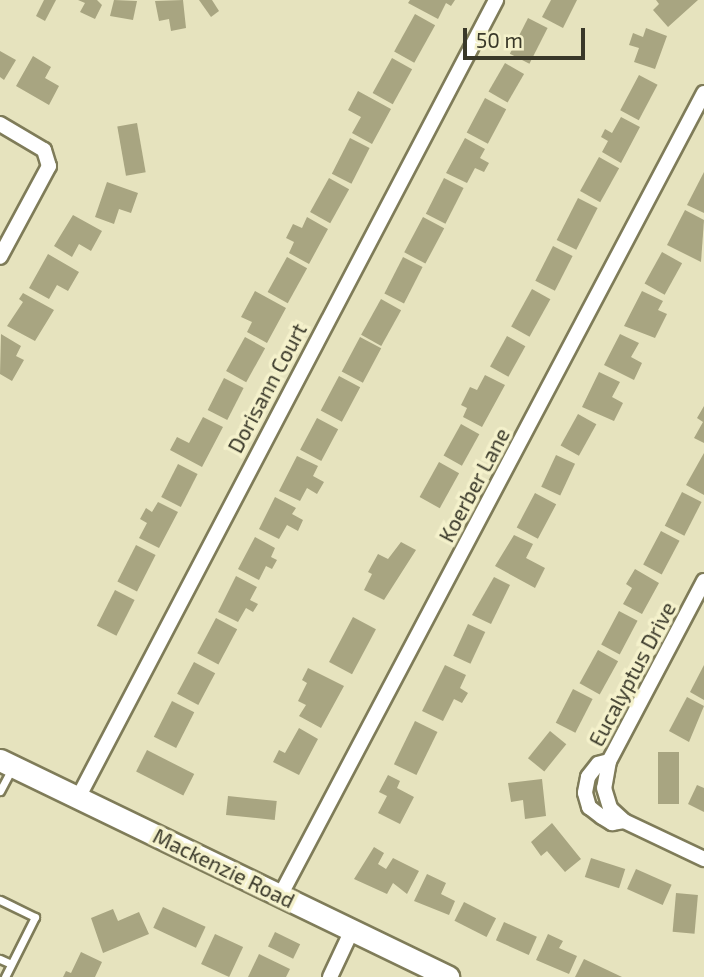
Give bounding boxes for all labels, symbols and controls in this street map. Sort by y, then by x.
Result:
scale bar [466,14,588,58]
text: 50 m [476,27,523,52]
street label: Dorisann Court [222,319,312,457]
street label: Koerber Lane [433,423,515,547]
street label: Eucalyptus Drive [583,598,681,750]
street label: Mackenzie Road [149,823,299,913]

